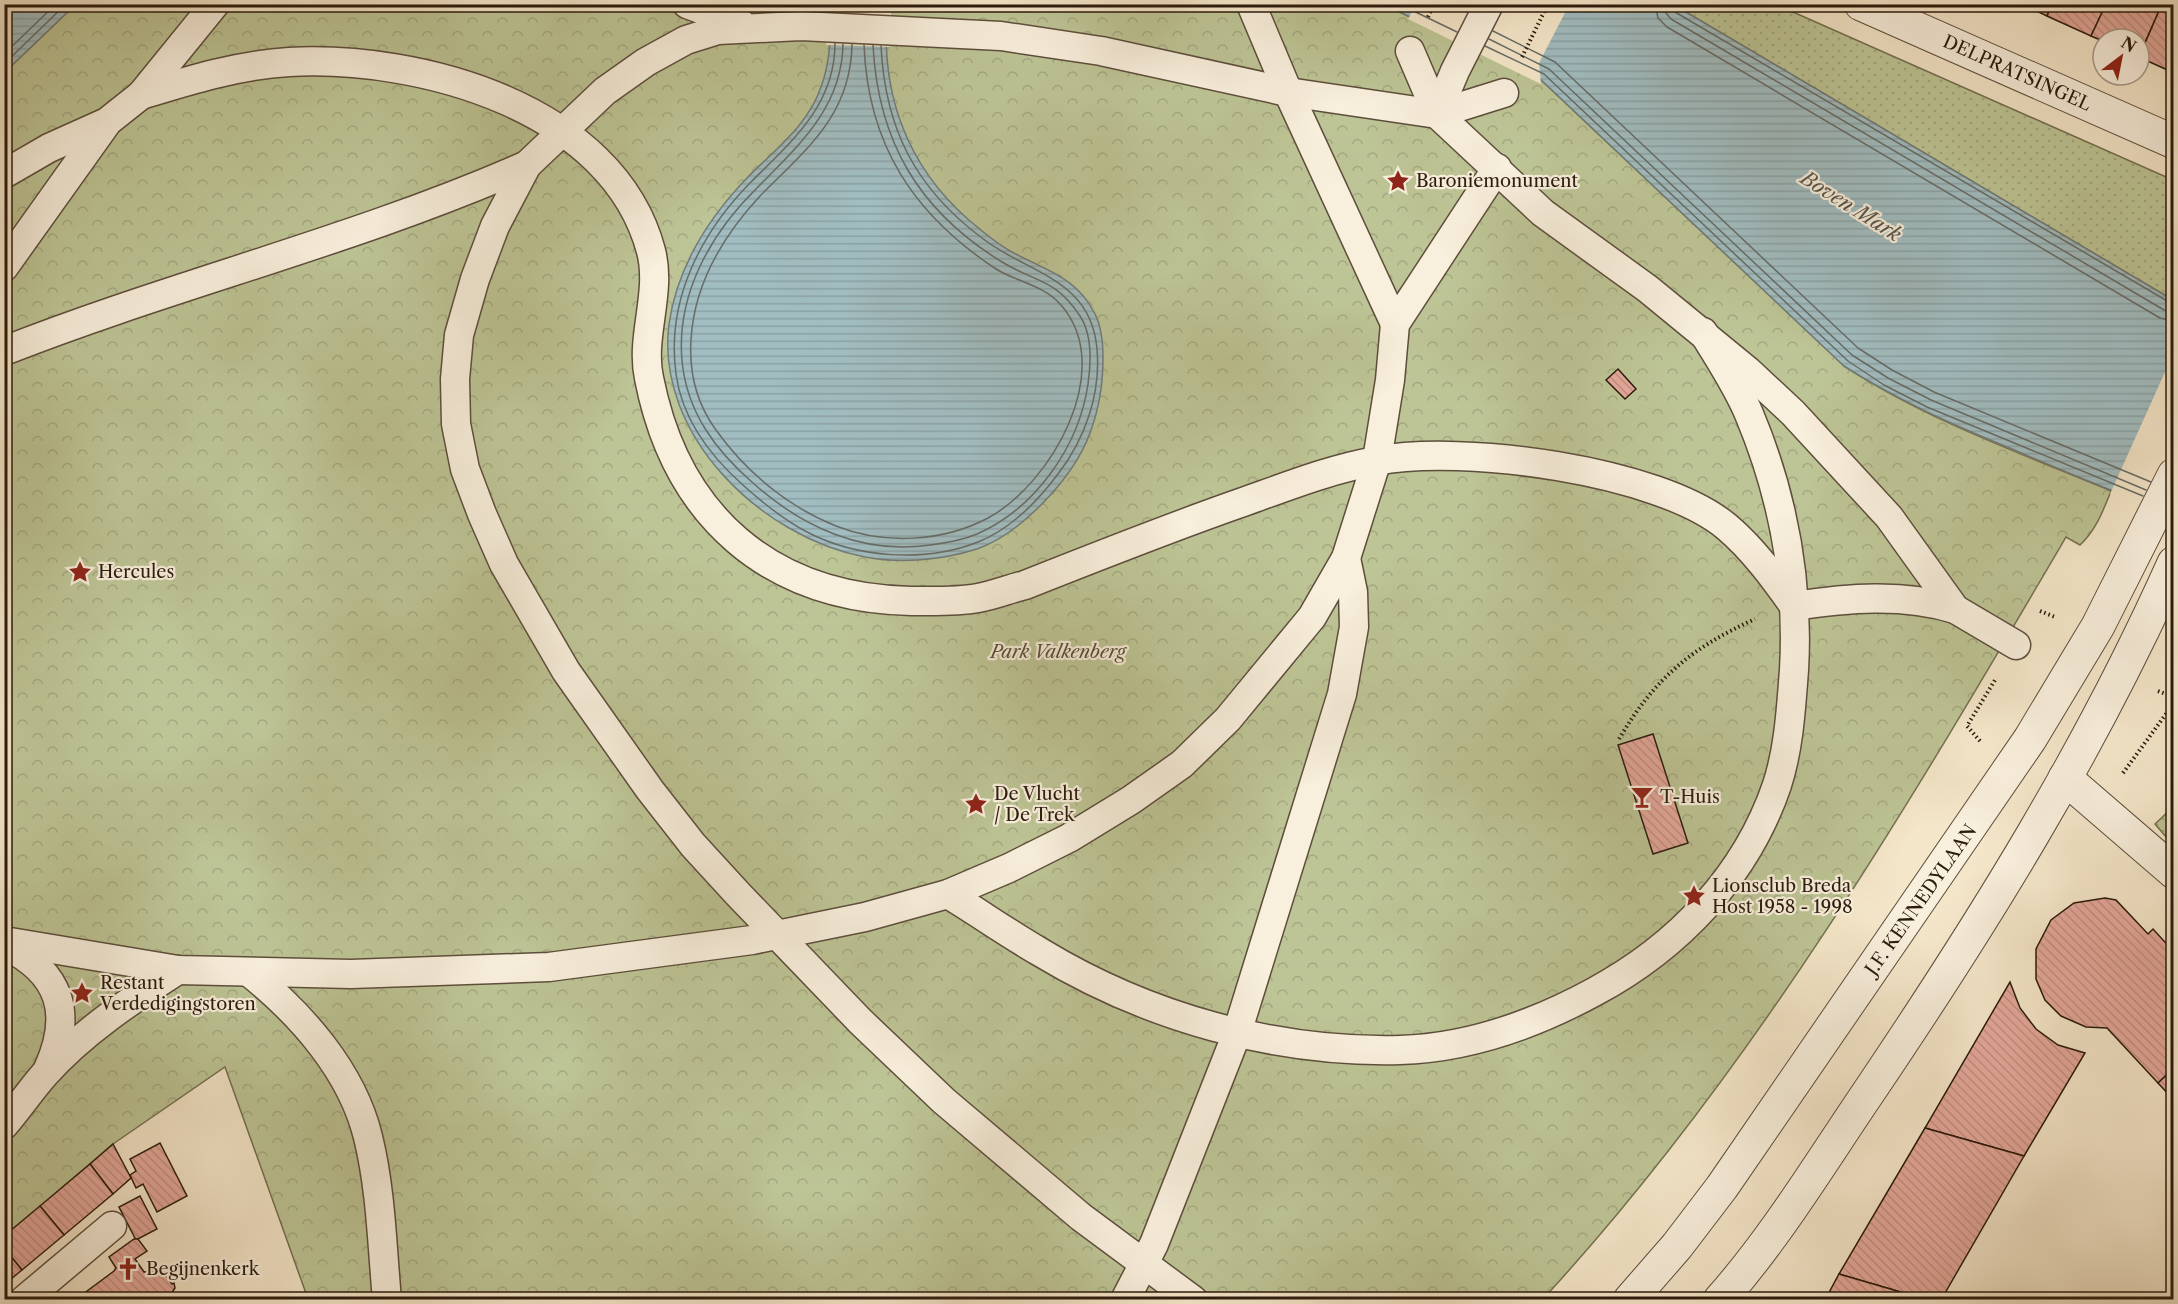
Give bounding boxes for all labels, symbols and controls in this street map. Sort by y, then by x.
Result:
north arrow [2091,27,2151,87]
street label: DELPRATSINGEL [1939,30,2095,116]
text: N [2118,32,2140,56]
water label: Boven Mark [1795,165,1906,247]
place icon: Baroniemonument [1385,168,1411,194]
place label: Baroniemonument [1416,170,1579,192]
place icon: Hercules [67,559,93,585]
place label: Hercules [98,561,174,583]
park label: Park Valkenberg [989,641,1127,663]
place label: De Vlucht / De Trek [994,783,1080,826]
bar icon: T-Huis [1629,784,1655,810]
place label: T-Huis [1660,786,1720,808]
place icon: De Vlucht / De Trek [963,791,989,817]
street label: J.F. KENNEDYLAAN [1859,820,1981,982]
place label: Lionsclub Breda Host 1958 - 1998 [1712,875,1853,918]
place icon: Lionsclub Breda Host 1958 - 1998 [1681,883,1707,909]
place label: Restant Verdedigingstoren [99,972,256,1015]
place icon: Restant Verdedigingstoren [69,980,95,1006]
church icon: Begijnenkerk [115,1256,141,1282]
place label: Begijnenkerk [146,1258,261,1280]

